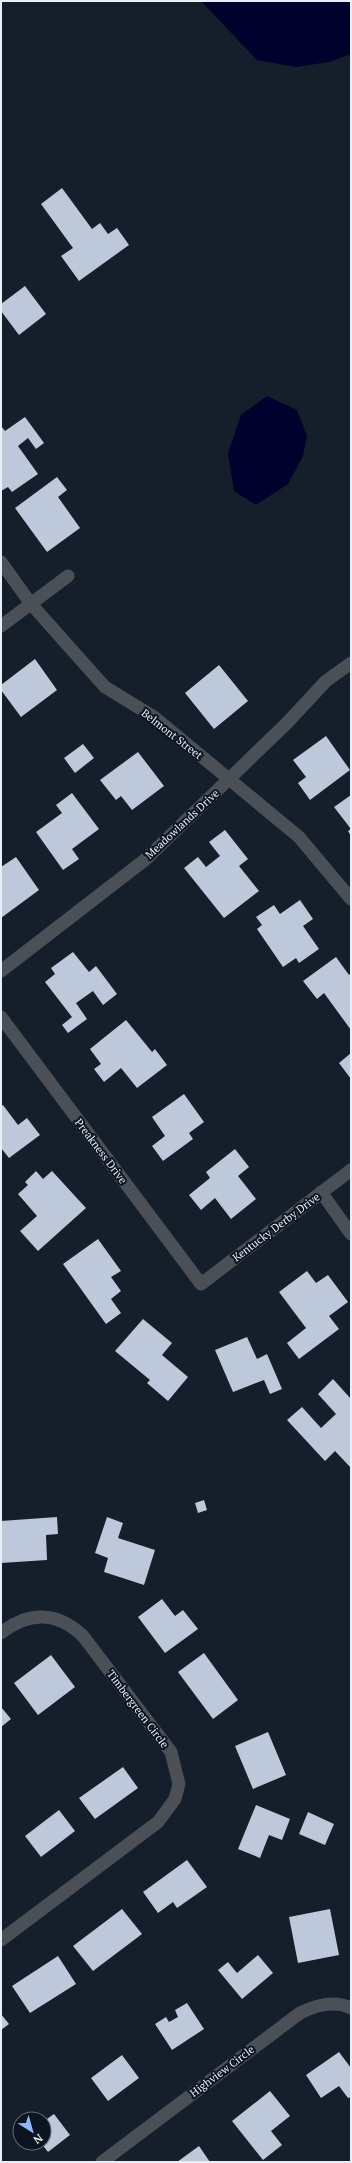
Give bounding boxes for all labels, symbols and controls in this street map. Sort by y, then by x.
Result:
street label: Belmont Street [139,706,205,762]
street label: Meadowlands Drive [142,786,222,862]
street label: Preakness Drive [72,1116,130,1187]
street label: Kentucky Derby Drive [230,1189,323,1264]
street label: Timbergreen Circle [104,1667,172,1751]
street label: Highview Circle [187,2042,257,2100]
north arrow [12,2111,52,2151]
text: N [30,2131,46,2147]

